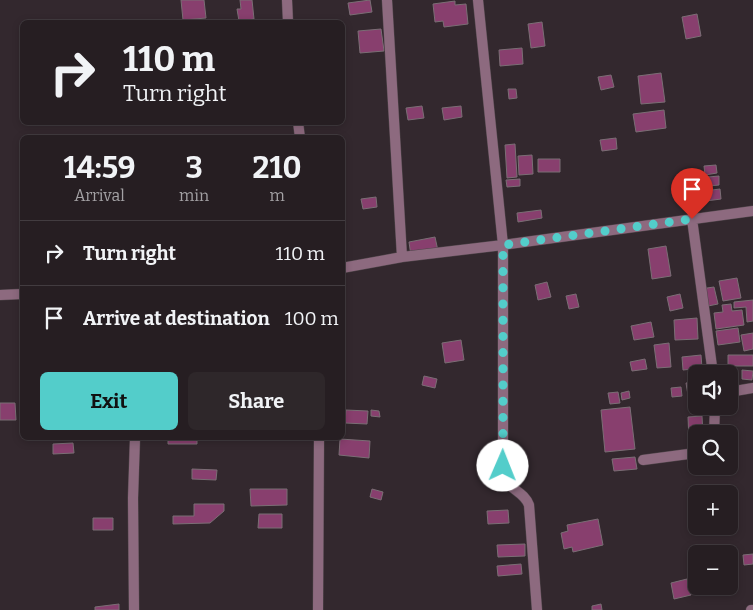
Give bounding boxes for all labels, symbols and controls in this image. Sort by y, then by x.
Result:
text: 110 m [123,38,215,80]
icon: right [40,40,105,105]
text: Turn right [123,80,226,107]
text: 14:59 [63,150,136,186]
text: 3 [185,150,203,186]
text: 210 [253,150,302,186]
pin [671,168,713,219]
icon: arrive [678,175,706,203]
text: Arrival [74,186,125,205]
text: min [179,186,209,205]
text: m [269,186,285,205]
icon: right [40,239,68,267]
text: Turn right [83,242,176,265]
text: 110 m [275,242,325,265]
icon: arrive [40,304,68,332]
text: Arrive at destination [83,307,270,330]
text: 100 m [285,307,339,330]
map controls [688,365,738,595]
button: sound [688,365,738,415]
button: Exit [40,372,178,430]
button: Share [188,372,325,430]
button: search [688,425,738,475]
position arrow [476,439,528,491]
button: + [688,485,738,535]
button: − [688,545,738,595]

